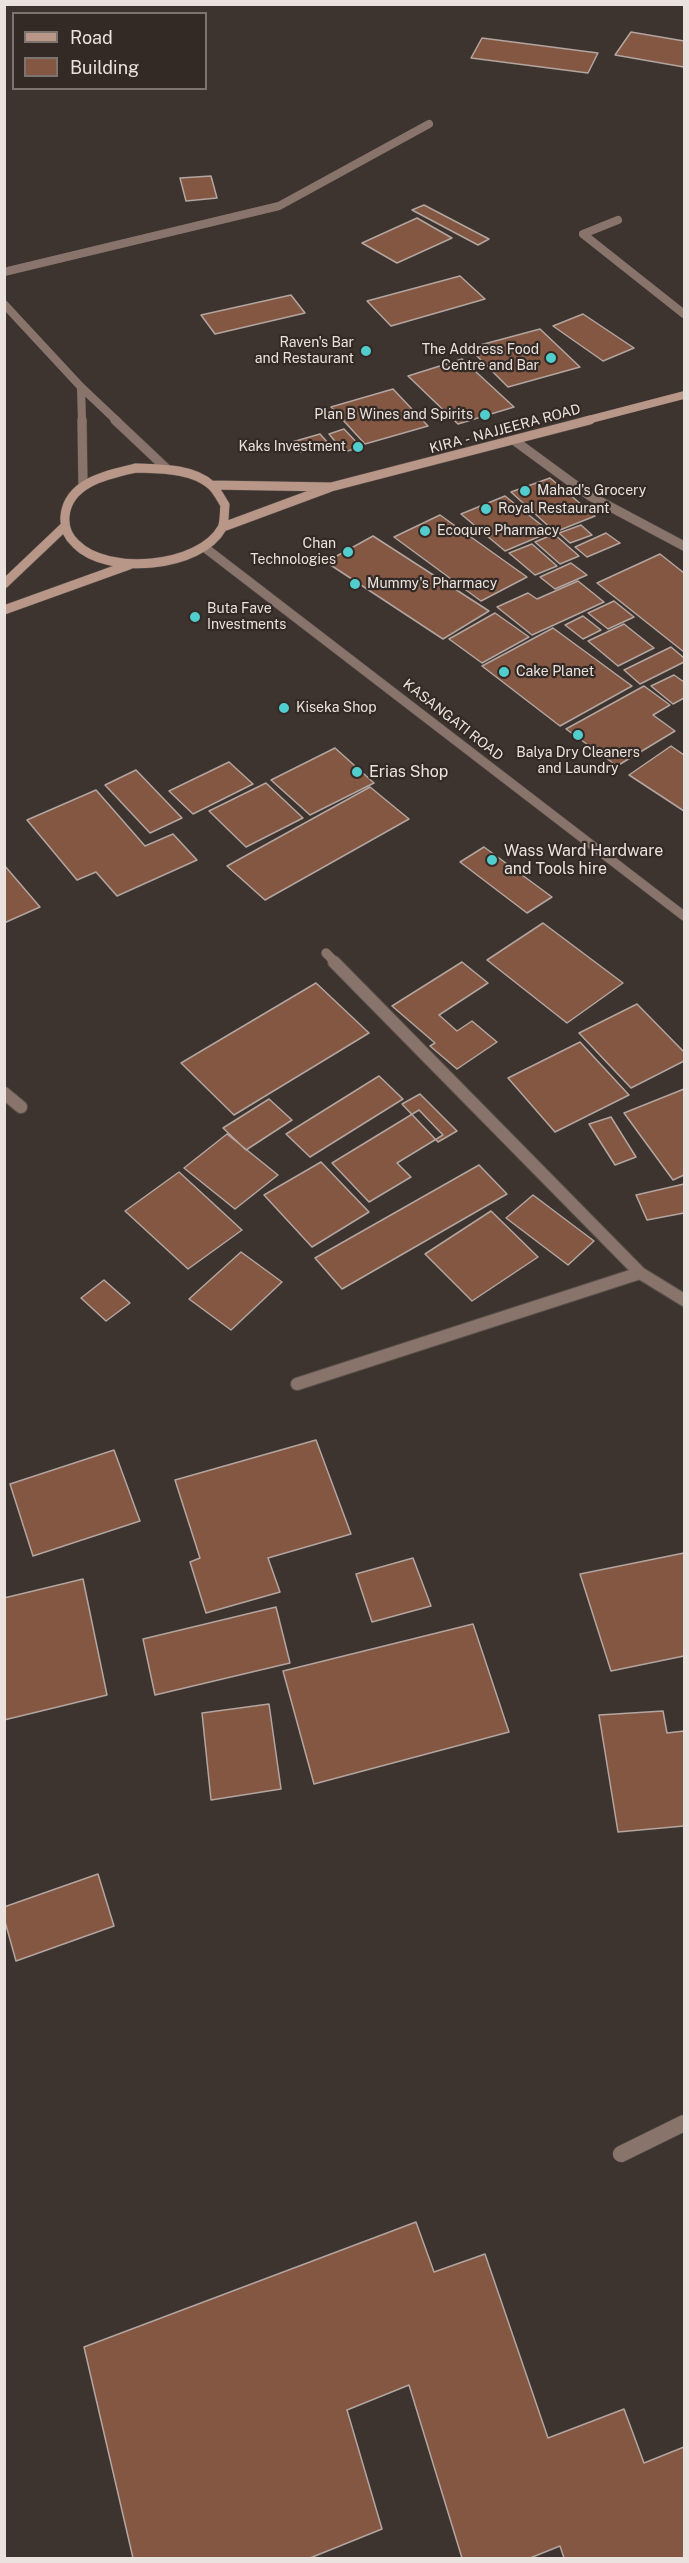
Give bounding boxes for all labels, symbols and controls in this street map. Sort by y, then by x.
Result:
legend [12,12,207,90]
text: Road [70,27,113,48]
text: Building [70,57,139,78]
place label: Raven's Bar and Restaurant [255,335,354,368]
place label: The Address Food Centre and Bar [422,342,539,374]
marker: Raven's Bar and Restaurant [359,344,373,358]
marker: The Address Food Centre and Bar [544,351,558,365]
street label: KIRA - NAJJEERA ROAD [428,401,582,457]
place label: Plan B Wines and Spirits [314,407,473,423]
marker: Plan B Wines and Spirits [478,408,492,422]
place label: Kaks Investment [238,439,346,455]
marker: Kaks Investment [351,440,365,454]
place label: Mahad's Grocery [537,483,646,499]
marker: Mahad's Grocery [518,484,532,498]
place label: Royal Restaurant [498,501,609,517]
marker: Royal Restaurant [479,502,493,516]
place label: Ecoqure Pharmacy [437,523,559,539]
marker: Ecoqure Pharmacy [418,524,432,538]
place label: Chan Technologies [250,536,336,568]
marker: Chan Technologies [341,545,355,559]
place label: Mummy's Pharmacy [367,576,497,592]
marker: Mummy's Pharmacy [348,577,362,591]
place label: Buta Fave Investments [207,601,286,634]
marker: Buta Fave Investments [188,610,202,624]
place label: Cake Planet [516,664,594,680]
marker: Cake Planet [497,665,511,679]
street label: KASANGATI ROAD [400,676,506,764]
place label: Kiseka Shop [296,700,377,716]
marker: Kiseka Shop [277,701,291,715]
marker: Balya Dry Cleaners and Laundry [571,728,585,742]
place label: Balya Dry Cleaners and Laundry [516,745,640,778]
place label: Erias Shop [369,762,448,782]
marker: Erias Shop [350,765,364,779]
place label: Wass Ward Hardware and Tools hire [504,841,663,879]
marker: Wass Ward Hardware and Tools hire [485,853,499,867]

